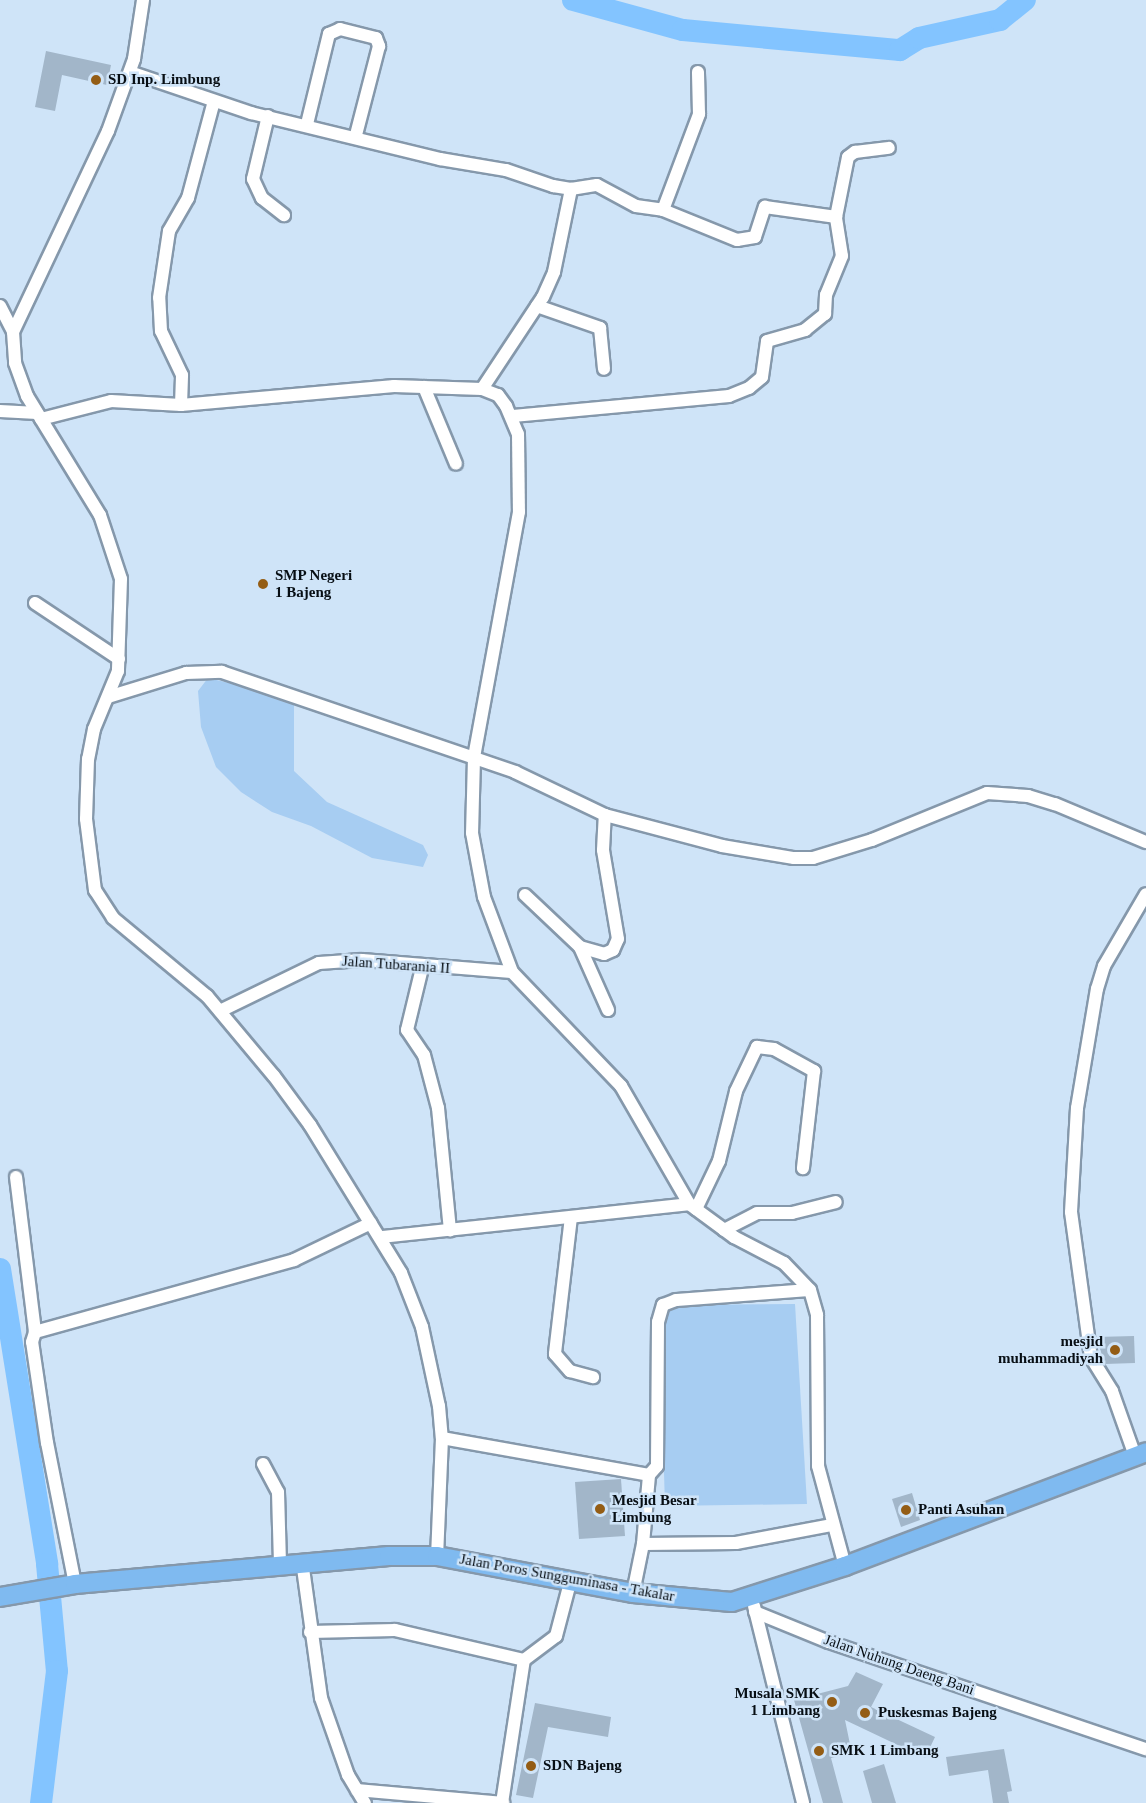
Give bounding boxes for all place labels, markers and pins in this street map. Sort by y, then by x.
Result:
place label: SD Inp. Limbung [108,71,220,89]
marker: SD Inp. Limbung [89,73,103,87]
place label: SMP Negeri 1 Bajeng [275,566,353,601]
marker: SMP Negeri 1 Bajeng [256,577,270,591]
place label: mesjid muhammadiyah [998,1332,1103,1367]
marker: mesjid muhammadiyah [1108,1343,1122,1357]
place label: Mesjid Besar Limbung [612,1491,697,1526]
place label: Panti Asuhan [918,1501,1005,1519]
marker: Mesjid Besar Limbung [593,1502,607,1516]
marker: Panti Asuhan [899,1503,913,1517]
place label: Musala SMK 1 Limbang [735,1684,820,1719]
marker: Musala SMK 1 Limbang [825,1695,839,1709]
marker: Puskesmas Bajeng [856,1704,874,1722]
place label: Puskesmas Bajeng [878,1704,997,1722]
place label: SMK 1 Limbang [831,1742,939,1760]
marker: SMK 1 Limbang [812,1744,826,1758]
place label: SDN Bajeng [543,1757,622,1775]
marker: SDN Bajeng [524,1759,538,1773]

